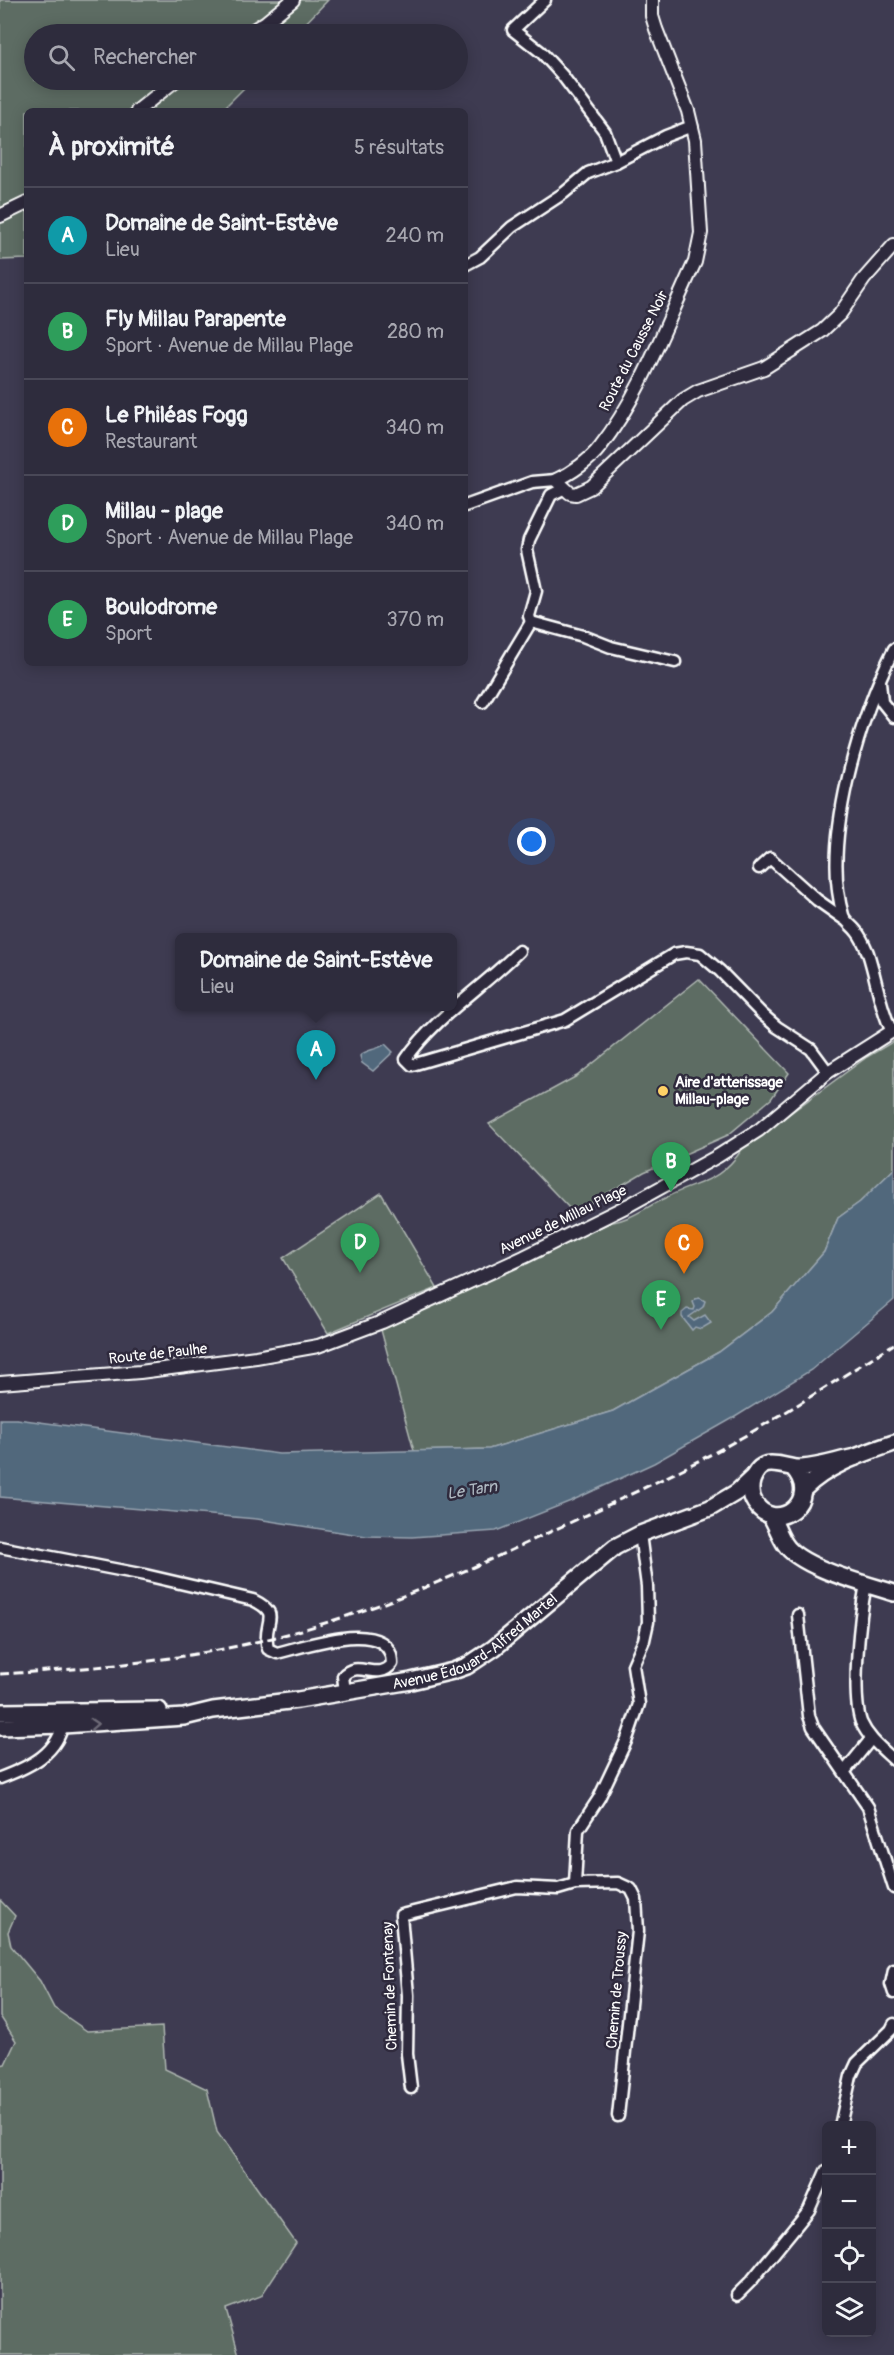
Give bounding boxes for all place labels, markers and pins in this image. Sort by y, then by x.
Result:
pin: A [296,1030,336,1080]
place label: Aire d'atterissage Millau-plage [675,1073,783,1109]
marker: Aire d'atterissage Millau-plage [656,1084,670,1098]
pin: B [652,1142,690,1192]
pin: D [340,1224,380,1273]
pin: C [664,1224,704,1274]
pin: E [642,1280,680,1330]

